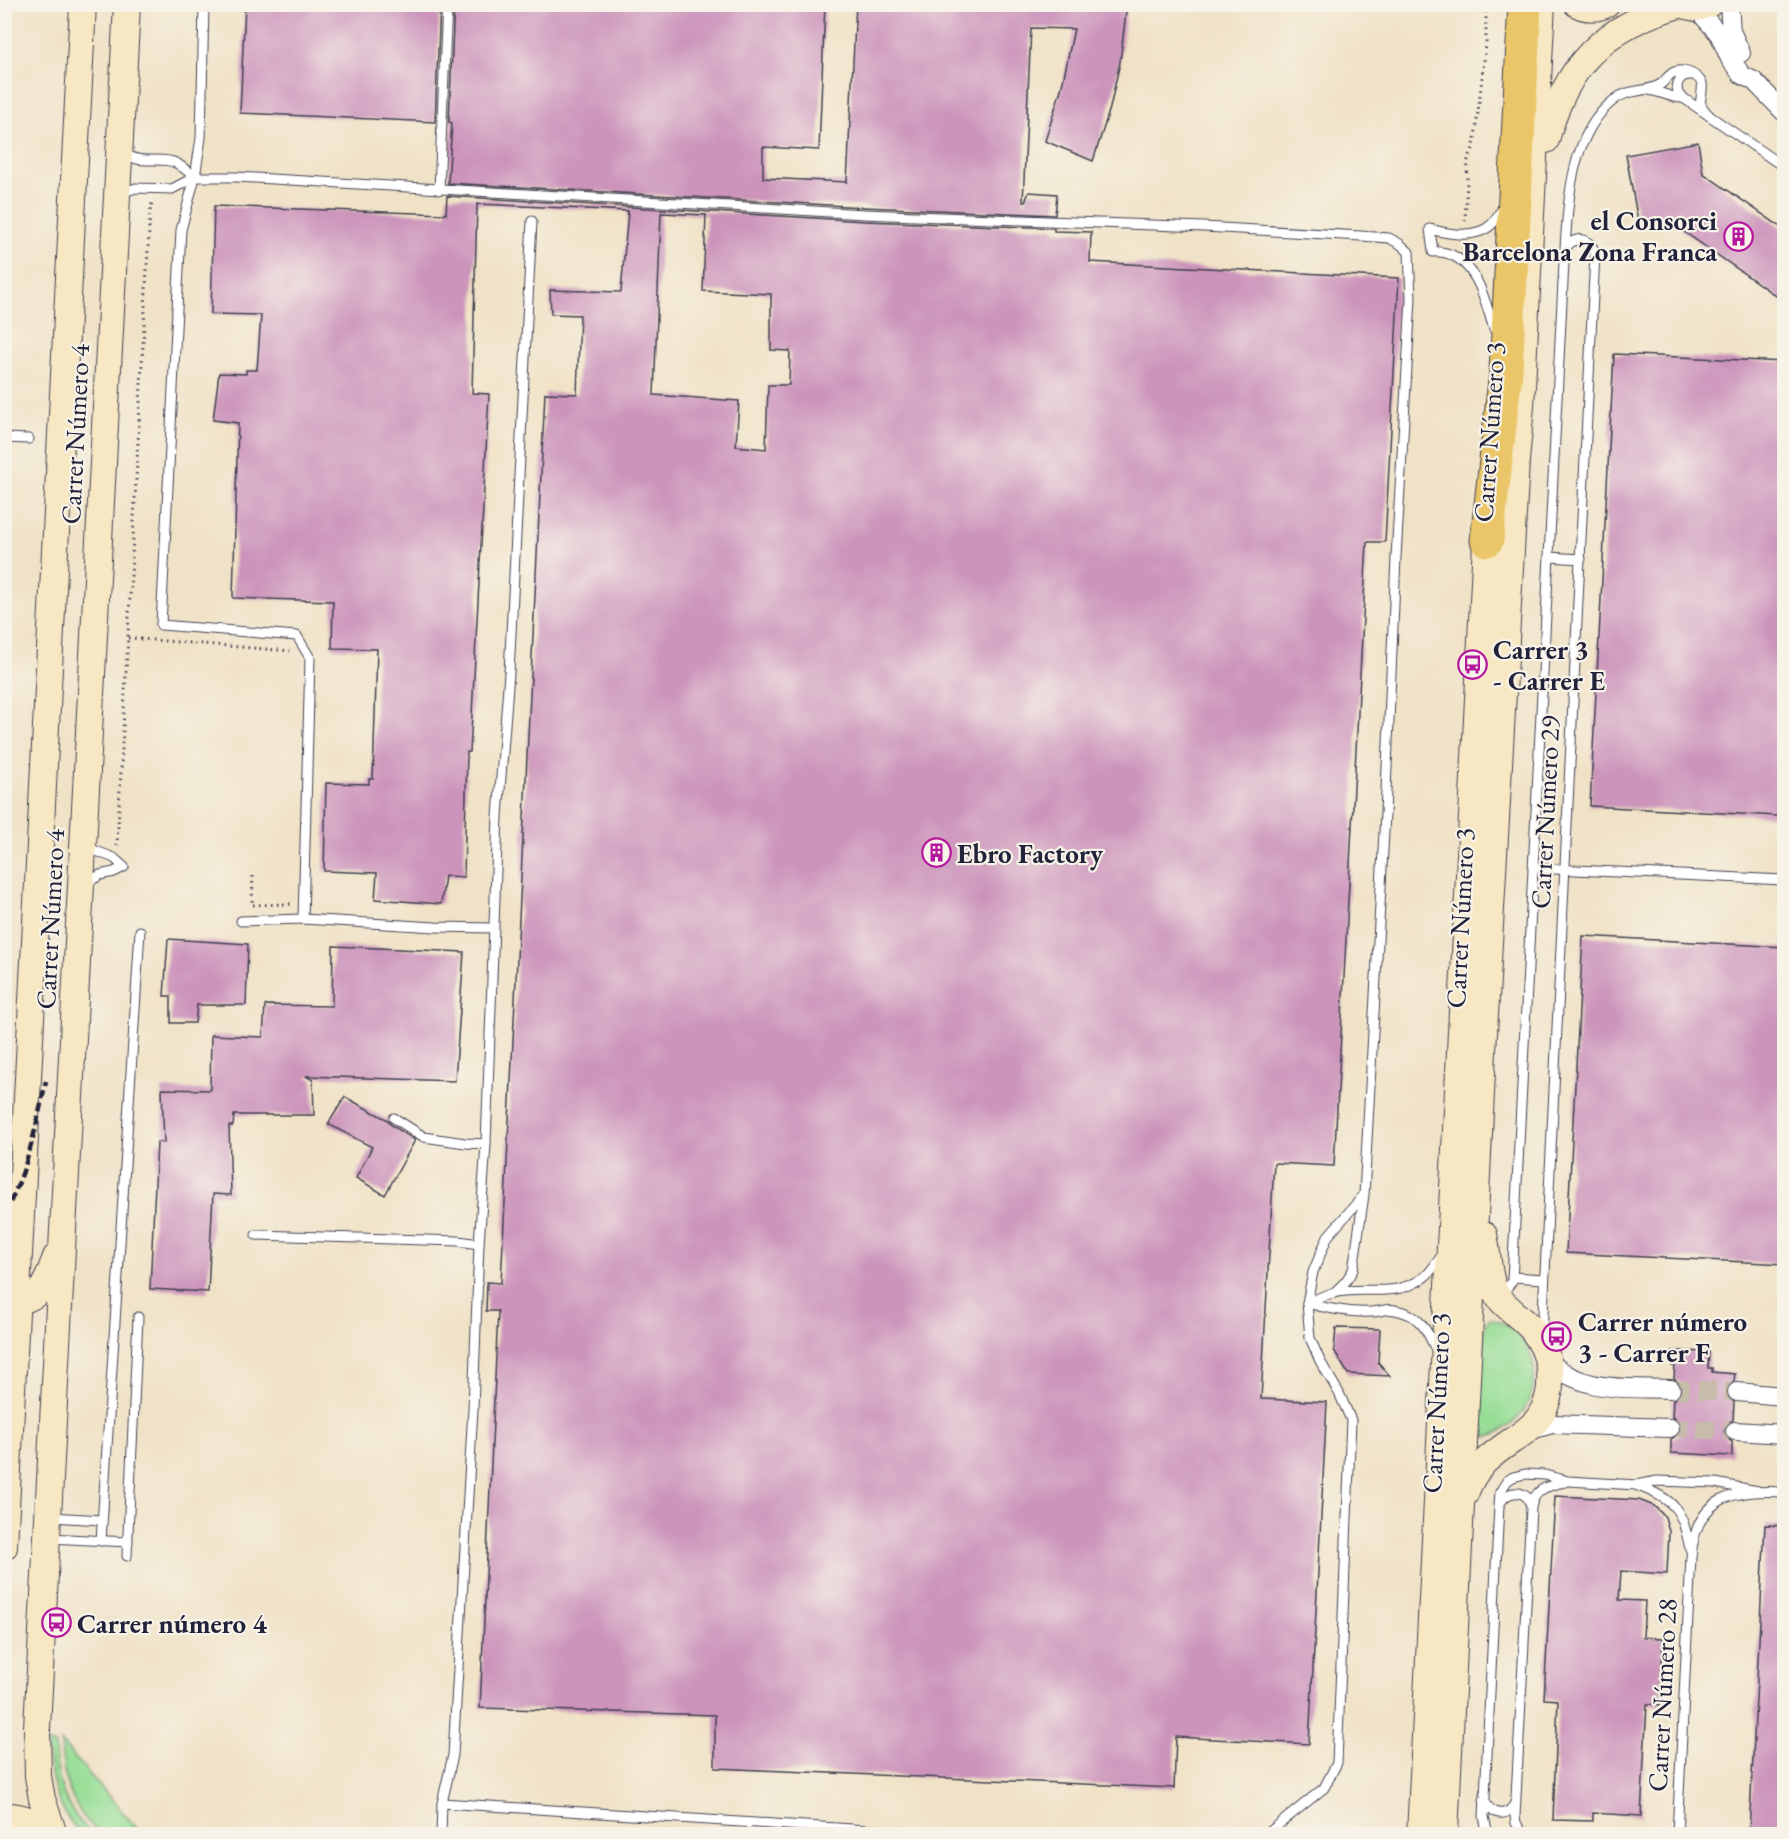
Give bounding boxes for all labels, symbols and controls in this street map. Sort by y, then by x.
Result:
place label: el Consorci Barcelona Zona Franca [1462,203,1717,269]
building icon: el Consorci Barcelona Zona Franca [1722,220,1754,252]
street label: Carrer Número 3 [1465,341,1513,523]
street label: Carrer Número 4 [53,342,97,525]
place label: Carrer 3 - Carrer E [1493,632,1605,698]
bus stop icon: Carrer 3 - Carrer E [1456,649,1488,681]
street label: Carrer Número 29 [1522,714,1568,910]
street label: Carrer Número 4 [28,827,72,1010]
street label: Carrer Número 3 [1438,827,1482,1009]
place label: Ebro Factory [957,836,1104,871]
building icon: Ebro Factory [920,837,952,869]
place label: Carrer número 3 - Carrer F [1578,1304,1747,1370]
street label: Carrer Número 3 [1414,1312,1458,1494]
bus stop icon: Carrer número 3 - Carrer F [1541,1321,1573,1353]
street label: Carrer Número 28 [1639,1597,1685,1793]
place label: Carrer número 4 [77,1606,268,1641]
bus stop icon: Carrer número 4 [40,1607,72,1639]

